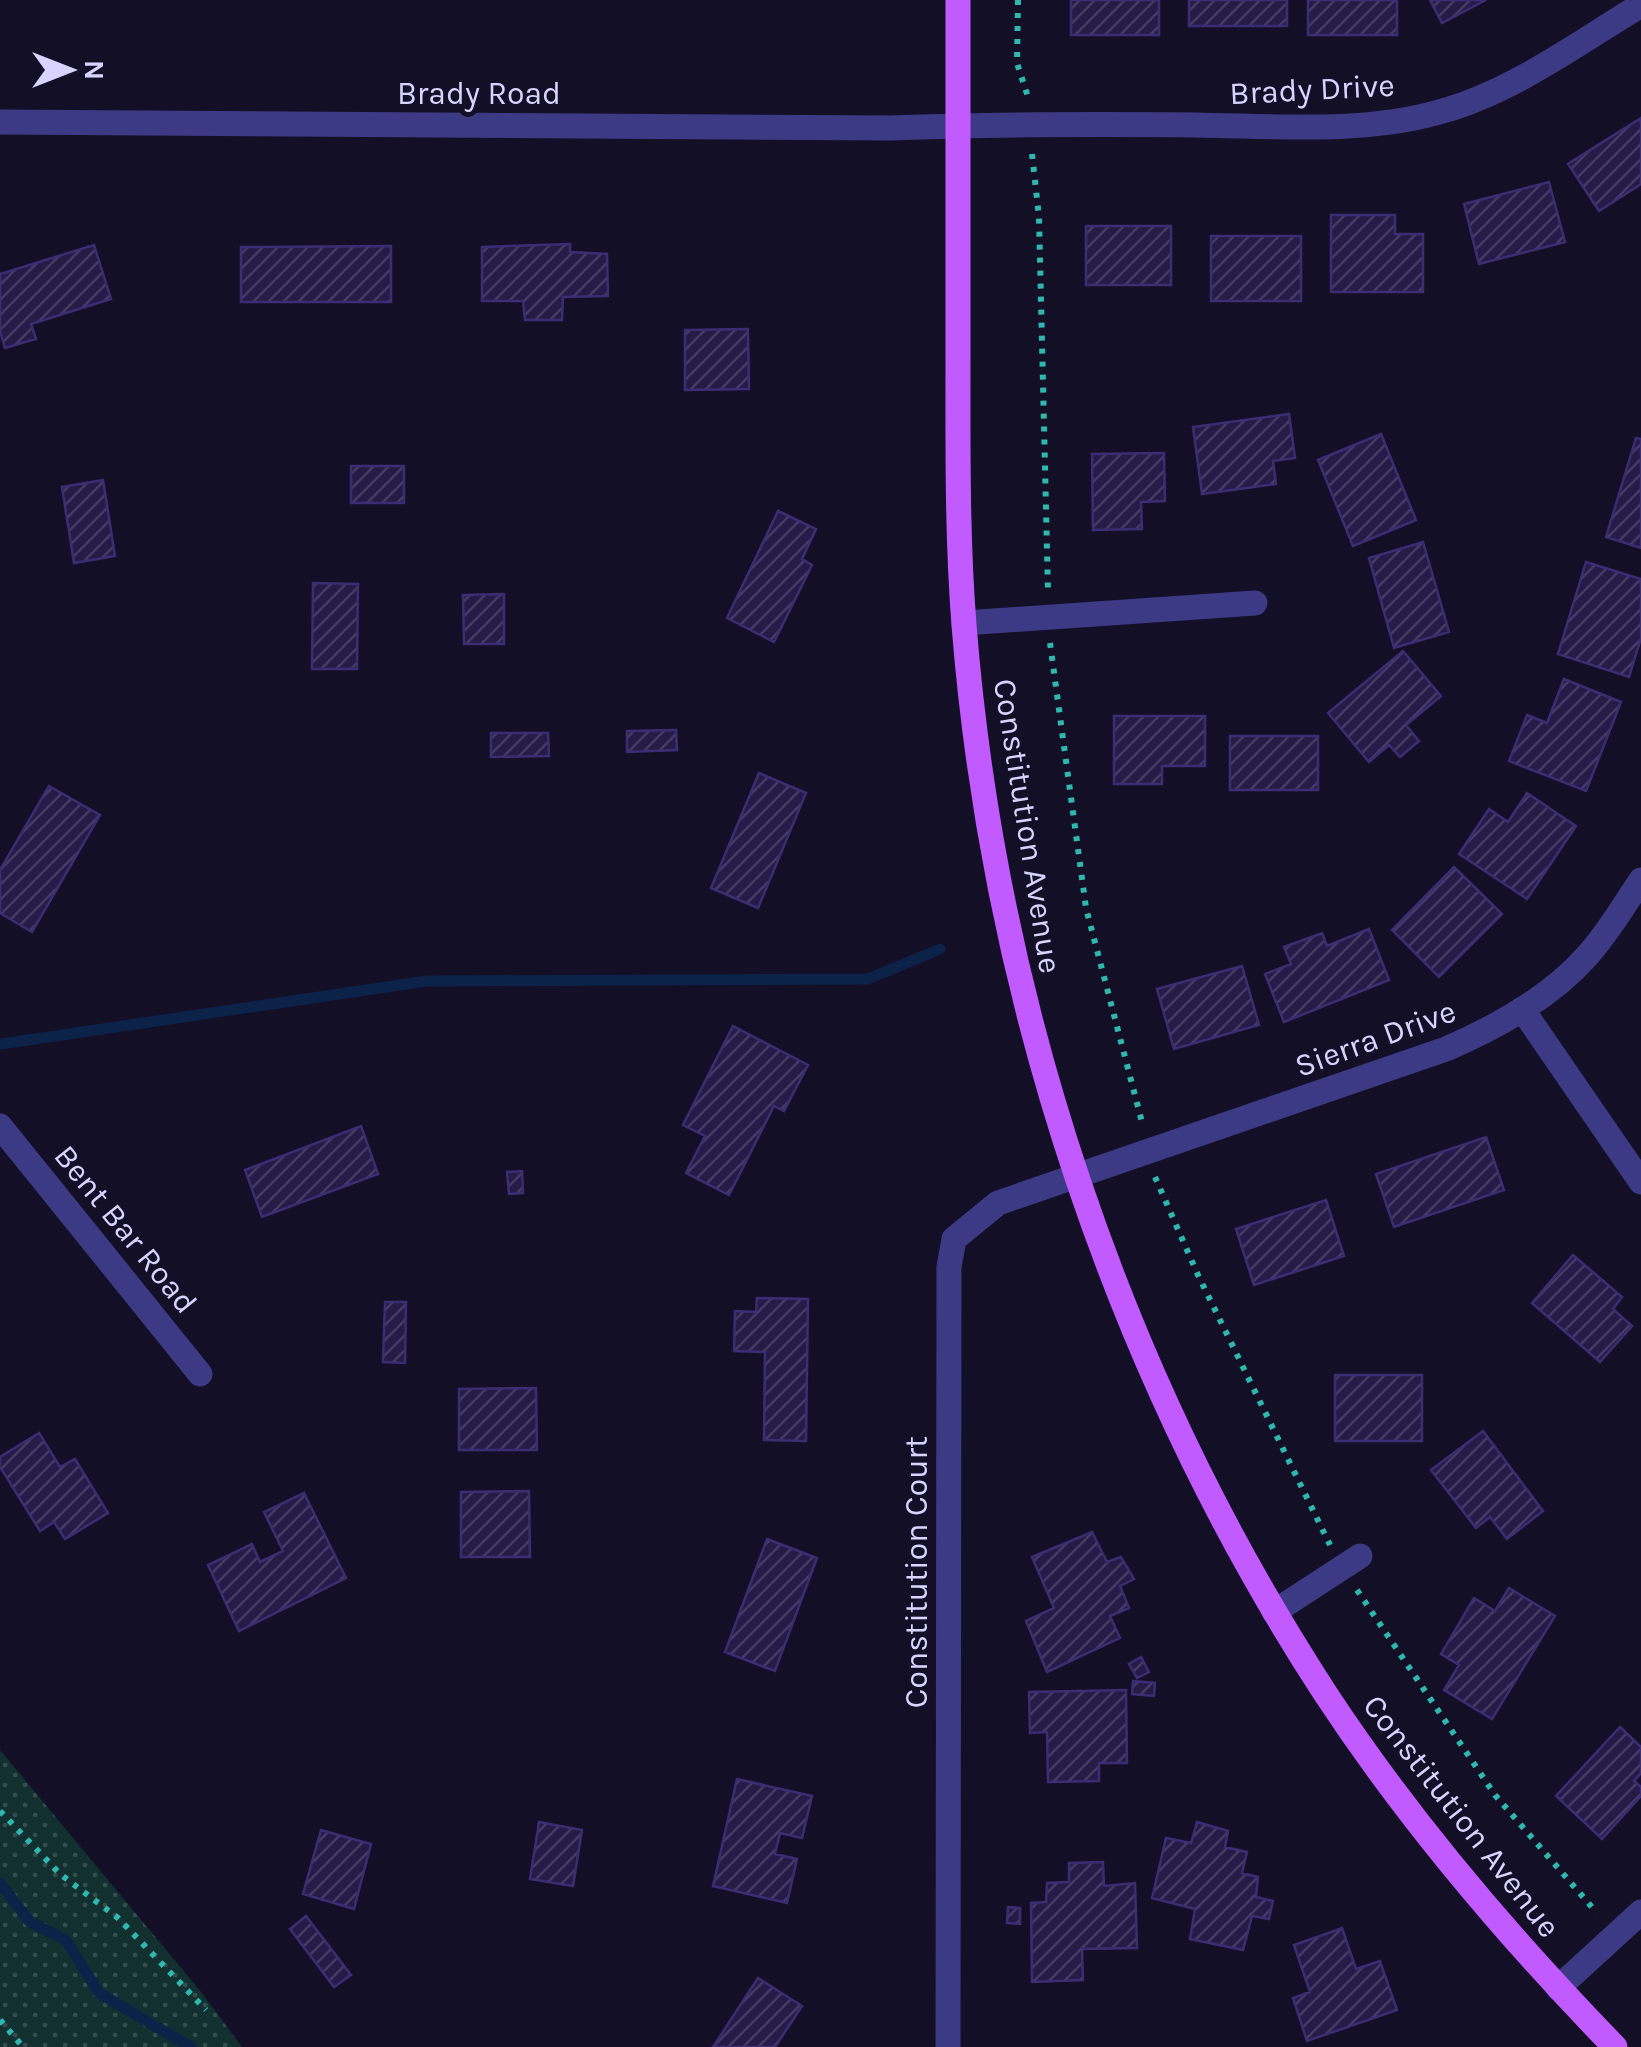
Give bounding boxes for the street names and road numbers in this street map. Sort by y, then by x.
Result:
street label: Brady Drive [1229,67,1396,112]
street label: Brady Road [397,75,561,112]
street label: Constitution Avenue [986,676,1069,976]
street label: Sierra Drive [1290,992,1461,1085]
street label: Bent Bar Road [47,1138,205,1321]
street label: Constitution Court [898,1436,935,1708]
street label: Constitution Avenue [1355,1688,1568,1945]

